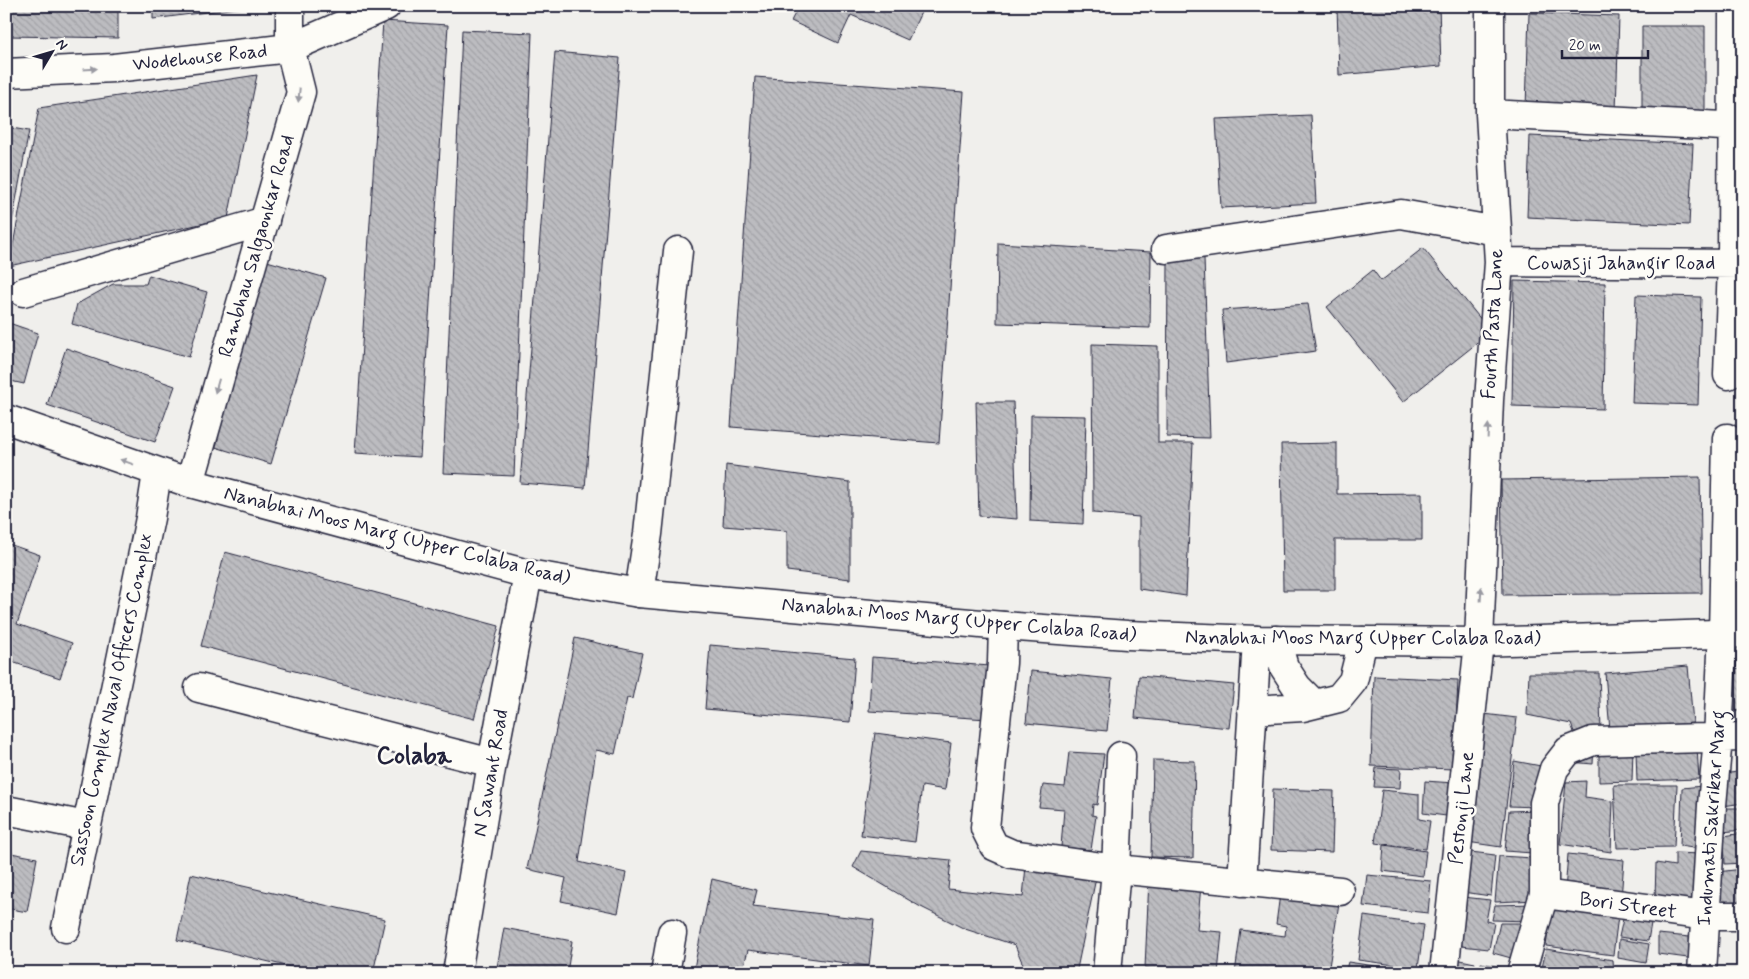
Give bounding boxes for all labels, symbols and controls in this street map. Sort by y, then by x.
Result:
north arrow [28,28,78,78]
scale bar [1562,28,1648,60]
text: N [51,35,71,54]
text: 20 m [1569,36,1601,56]
street label: Wodehouse Road [131,37,269,79]
one-way arrow [82,65,98,73]
one-way arrow [294,88,302,104]
street label: Rambhau Salgaonkar Road [212,132,303,361]
street label: Fourth Pasta Lane [1476,248,1510,400]
street label: Cowasji Jahangir Road [1527,250,1715,279]
one-way arrow [213,379,221,394]
one-way arrow [1484,423,1492,439]
one-way arrow [119,458,134,466]
street label: Nanabhai Moos Marg (Upper Colaba Road) [221,480,573,594]
street label: Sassoon Complex Naval Officers Complex [64,531,160,869]
one-way arrow [1477,585,1485,601]
street label: Nanabhai Moos Marg (Upper Colaba Road) [780,591,1137,651]
street label: Nanabhai Moos Marg (Upper Colaba Road) [1185,625,1541,654]
street label: N Sawant Road [467,707,515,839]
street label: Indumati Sakrikar Marg [1691,709,1735,927]
district label: Colaba [376,740,453,773]
street label: Pestonji Lane [1443,750,1481,866]
street label: Bori Street [1578,886,1678,926]

